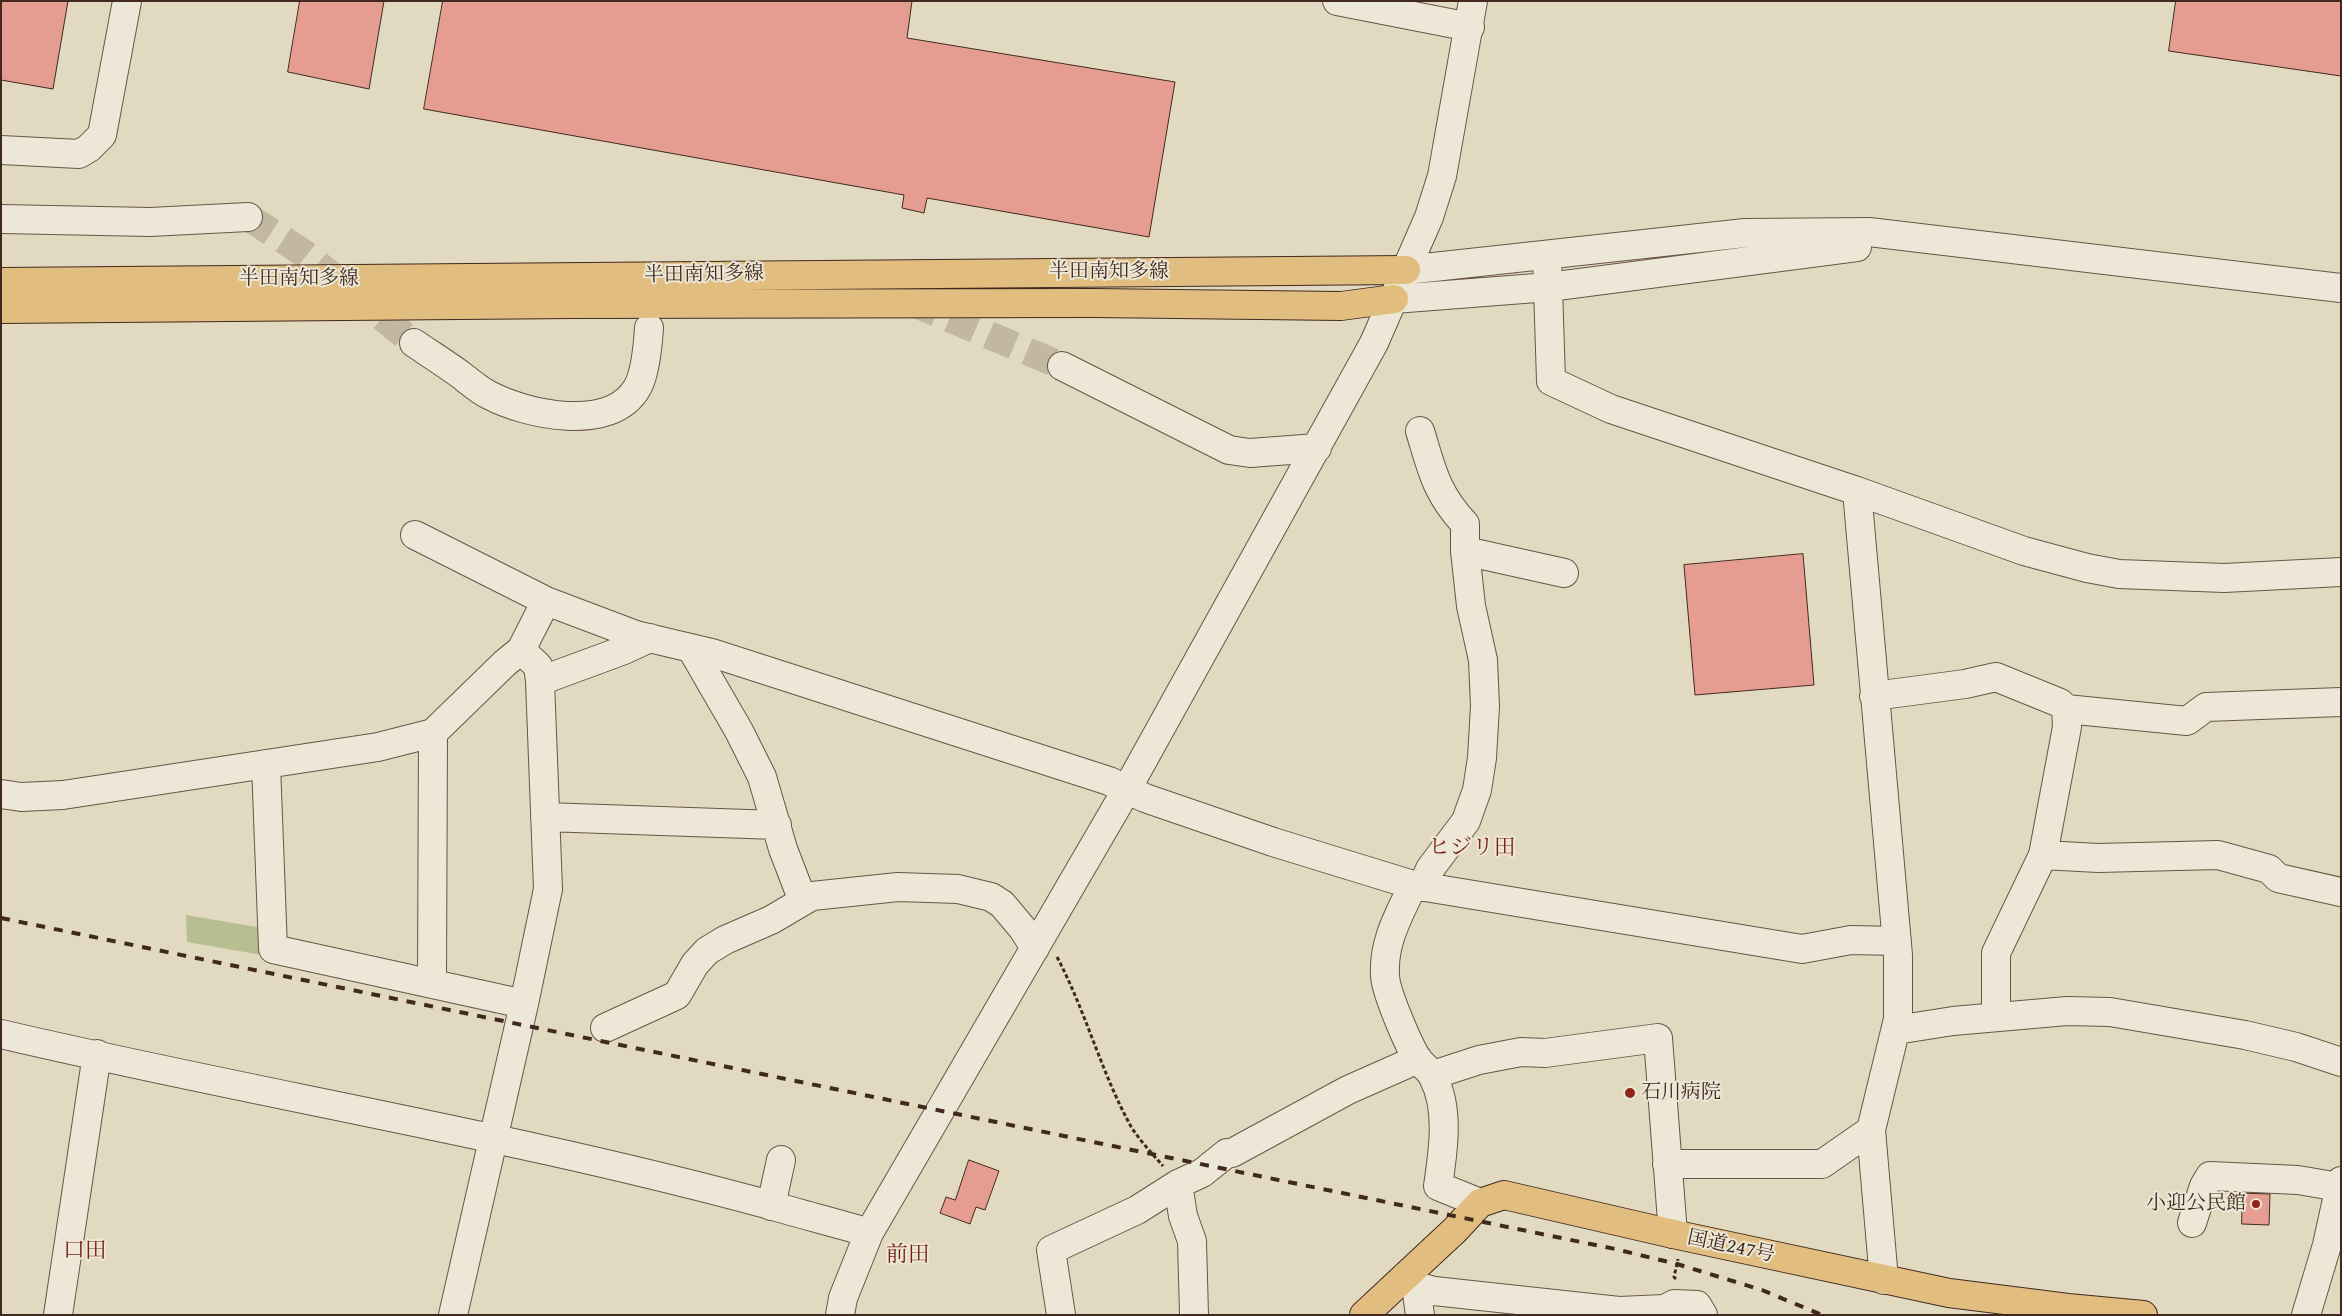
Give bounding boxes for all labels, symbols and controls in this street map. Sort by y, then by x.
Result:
street label: 半田南知多線 [1049,260,1169,284]
street label: 半田南知多線 [644,262,764,288]
street label: 半田南知多線 [239,267,359,291]
district label: ヒジリ田 [1428,835,1516,861]
place label: 石川病院 [1641,1081,1721,1105]
marker: 石川病院 [1623,1086,1637,1100]
place label: 小迎公民館 [2146,1192,2246,1216]
marker: 小迎公民館 [2250,1198,2262,1210]
street label: 国道247号 [1685,1226,1777,1268]
district label: 口田 [63,1238,107,1264]
district label: 前田 [886,1242,930,1268]

